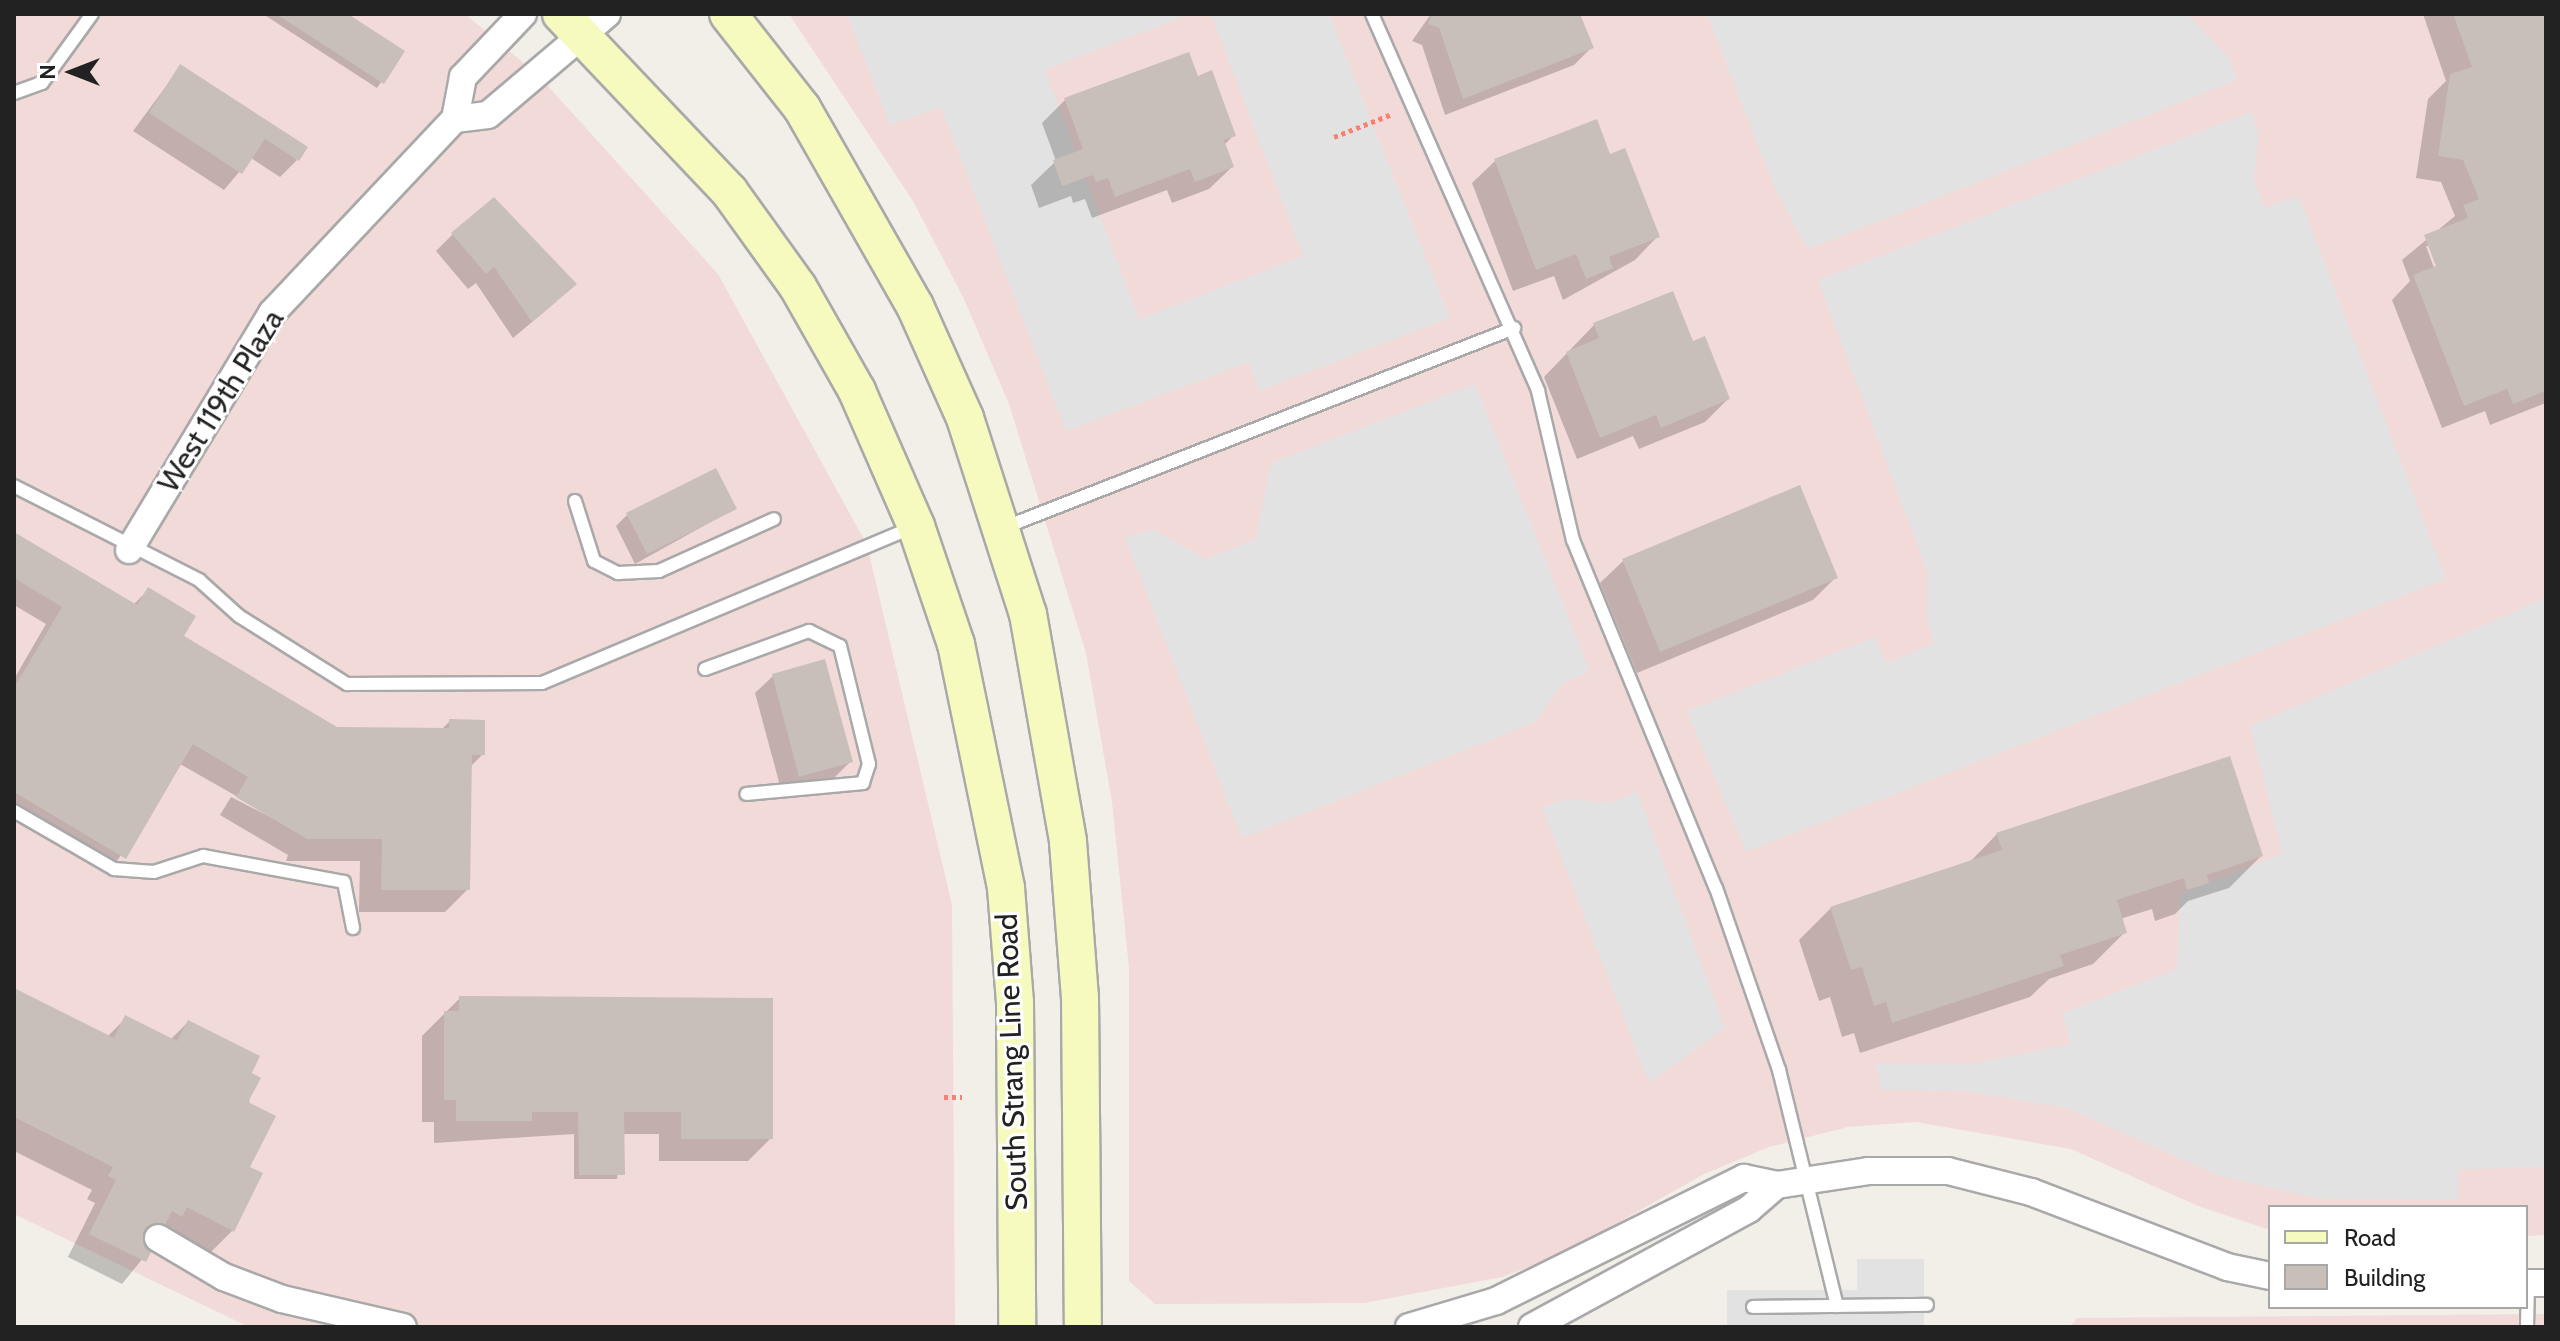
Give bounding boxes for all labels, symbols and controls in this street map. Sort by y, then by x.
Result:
north arrow [32,32,112,112]
text: N [34,64,61,80]
street label: West 119th Plaza [150,303,292,499]
street label: South Strang Line Road [989,913,1035,1211]
legend [2268,1205,2528,1309]
text: Road [2344,1223,2396,1252]
text: Building [2344,1263,2425,1292]

